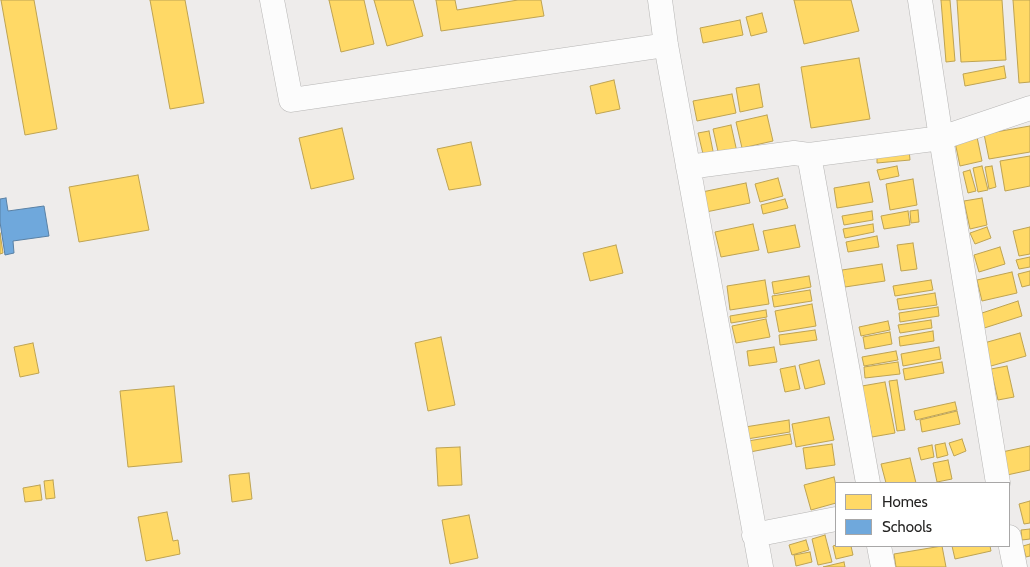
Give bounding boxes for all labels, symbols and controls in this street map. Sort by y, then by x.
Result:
legend [835,482,1010,547]
text: Homes [882,493,928,511]
text: Schools [882,518,932,536]

